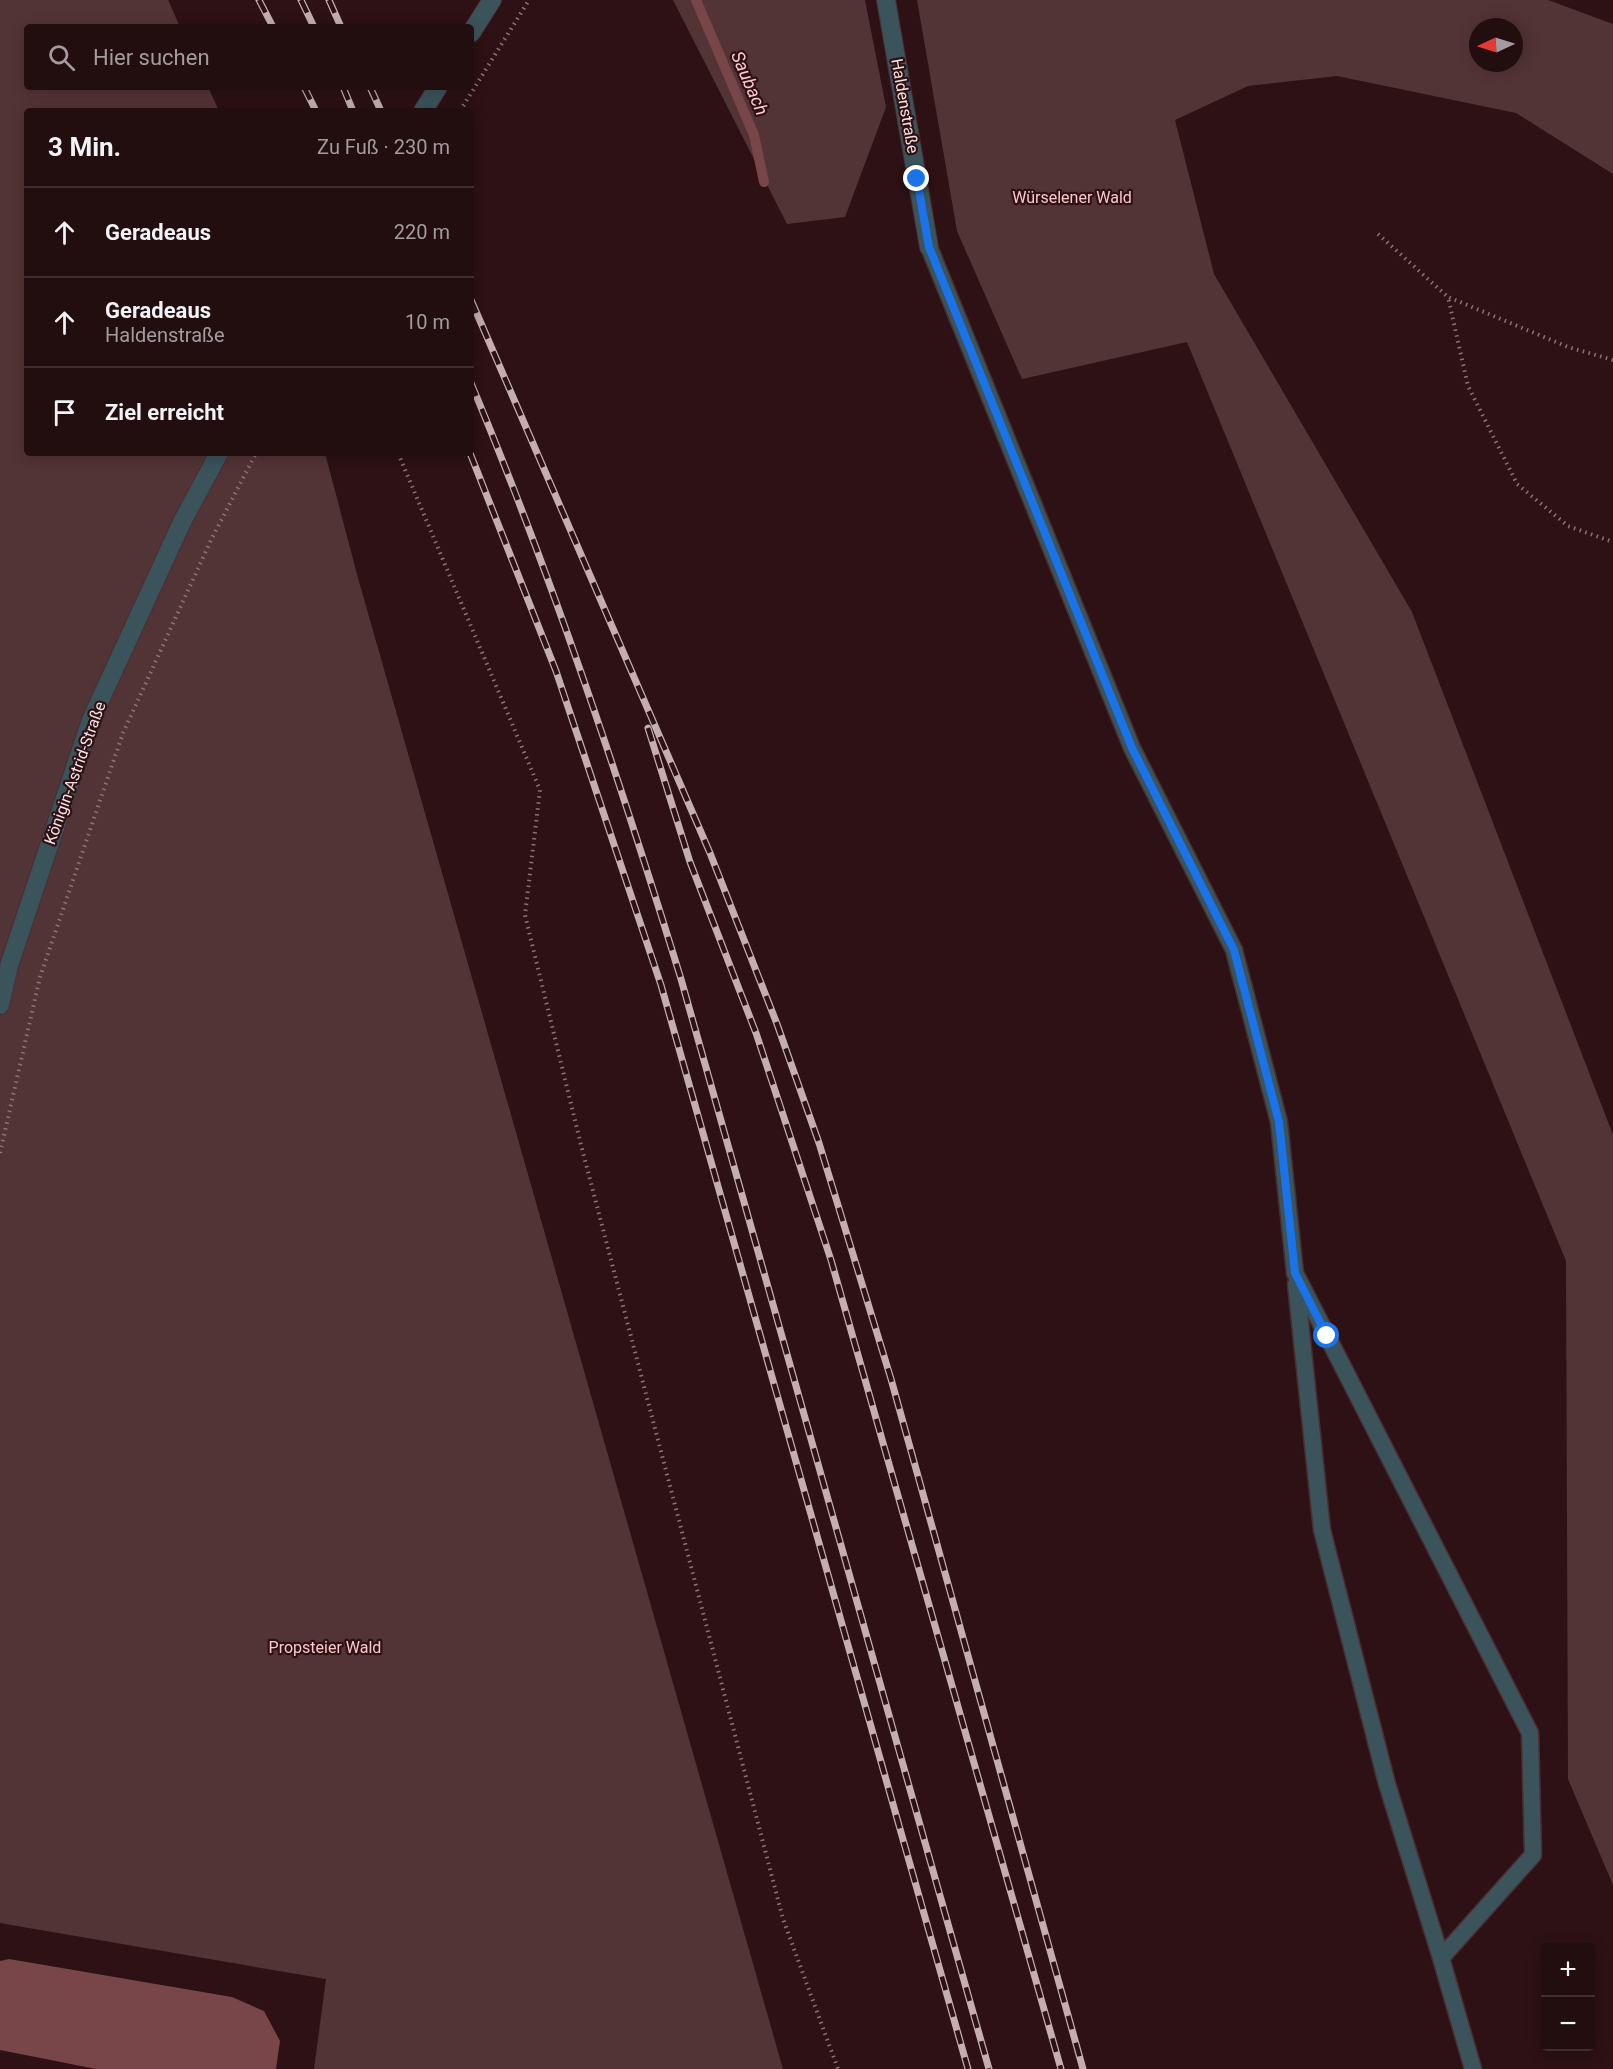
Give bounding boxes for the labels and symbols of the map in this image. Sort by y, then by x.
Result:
north arrow [1469,18,1523,72]
water label: Saubach [727,48,773,118]
street label: Haldenstraße [887,57,923,155]
route end [903,165,929,191]
park label: Würselener Wald [1012,188,1132,207]
street label: Königin-Astrid-Straße [40,699,110,847]
route start [1313,1322,1339,1348]
park label: Propsteier Wald [269,1638,381,1657]

